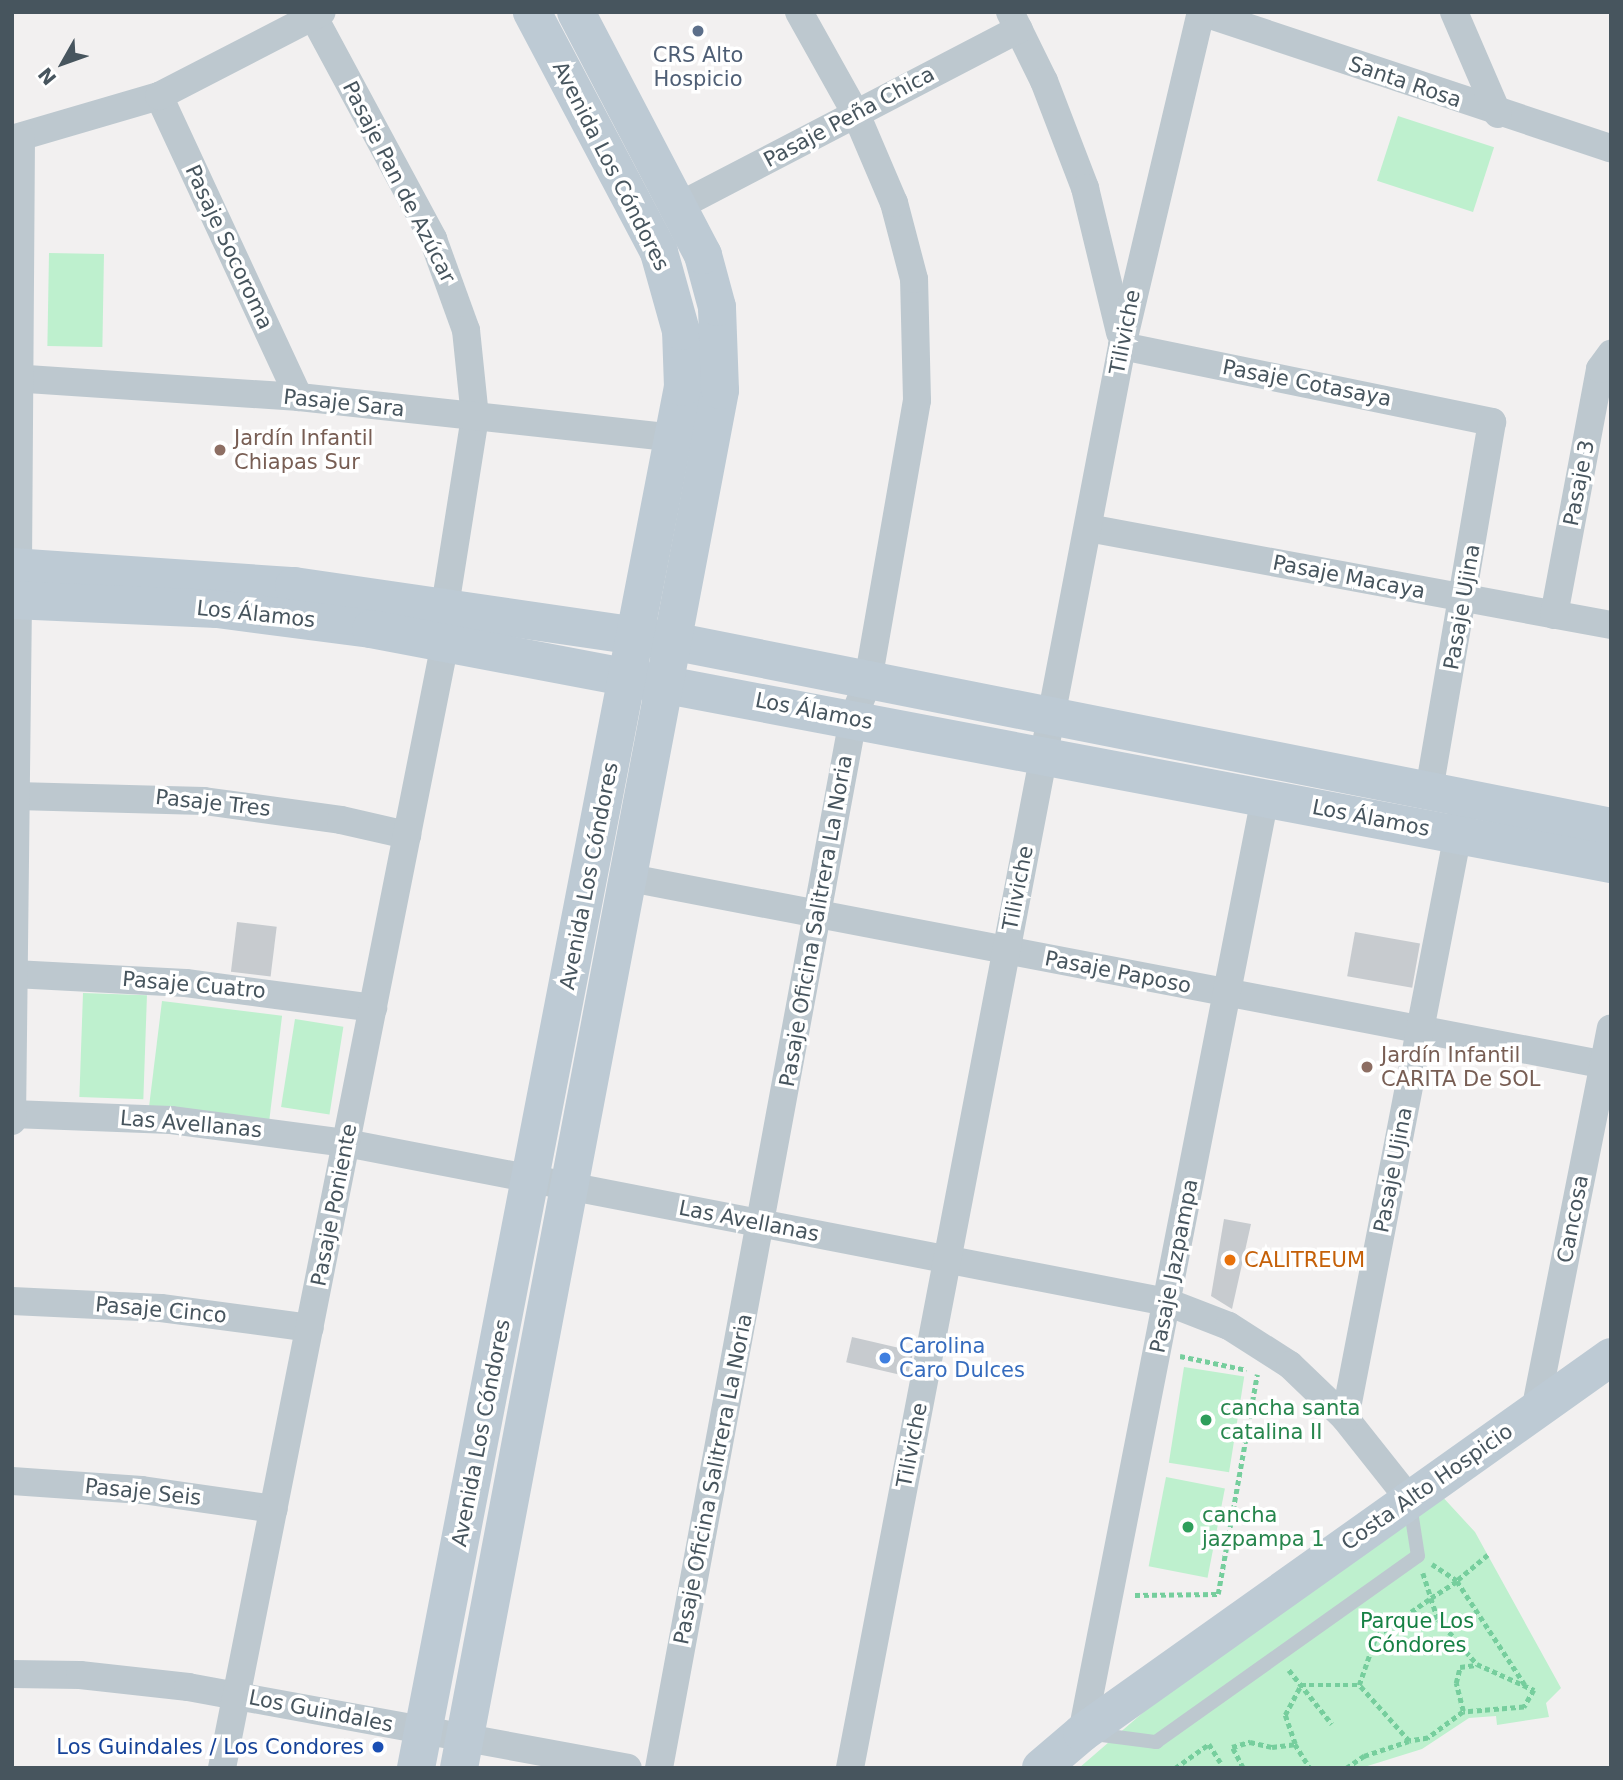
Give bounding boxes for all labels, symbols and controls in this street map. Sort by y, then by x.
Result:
marker: CRS Alto Hospicio [690,23,706,39]
north arrow [28,28,98,98]
place label: CRS Alto Hospicio [653,42,743,92]
street label: Santa Rosa [1345,51,1465,113]
street label: Avenida Los Cóndores [547,57,675,275]
street label: Pasaje Peña Chica [759,61,939,173]
text: N [33,63,60,90]
street label: Pasaje Pan de Azúcar [337,77,461,287]
street label: Pasaje Socoroma [180,161,278,333]
street label: Tiliviche [1104,288,1146,376]
street label: Pasaje Cotasaya [1220,354,1394,412]
street label: Pasaje Sara [282,384,406,422]
place label: Jardín Infantil Chiapas Sur [234,425,373,475]
street label: Pasaje 3 [1558,438,1600,528]
marker: Jardín Infantil Chiapas Sur [212,442,228,458]
street label: Pasaje Ujina [1439,542,1485,672]
street label: Pasaje Macaya [1271,550,1427,604]
street label: Los Álamos [195,595,317,633]
street label: Los Álamos [753,687,875,735]
street label: Pasaje Oficina Salitrera La Noria [774,753,858,1089]
street label: Avenida Los Cóndores [555,760,623,992]
street label: Pasaje Tres [154,784,272,822]
street label: Los Álamos [1310,794,1432,842]
street label: Tiliviche [997,844,1039,932]
street label: Pasaje Paposo [1043,945,1193,999]
street label: Pasaje Cuatro [121,966,267,1004]
place label: Jardín Infantil CARITA De SOL [1381,1042,1540,1092]
marker: Jardín Infantil CARITA De SOL [1359,1059,1375,1075]
street label: Las Avellanas [119,1105,263,1143]
street label: Pasaje Ujina [1369,1105,1417,1235]
street label: Pasaje Poniente [306,1122,362,1288]
street label: Cancosa [1552,1173,1594,1265]
street label: Pasaje Jazpampa [1145,1177,1203,1355]
street label: Las Avellanas [677,1195,821,1247]
place label: CALITREUM [1244,1247,1365,1273]
marker: CALITREUM [1222,1252,1238,1268]
street label: Pasaje Cinco [94,1292,228,1328]
street label: Pasaje Oficina Salitrera La Noria [669,1312,757,1646]
street label: Avenida Los Cóndores [447,1317,515,1549]
place label: Carolina Caro Dulces [899,1333,1025,1383]
marker: Carolina Caro Dulces [877,1350,893,1366]
place label: cancha santa catalina II [1220,1395,1360,1445]
street label: Tiliviche [891,1401,933,1489]
marker: cancha santa catalina II [1198,1412,1214,1428]
street label: Costa Alto Hospicio [1337,1418,1517,1556]
street label: Pasaje Seis [84,1473,202,1511]
place label: cancha jazpampa 1 [1202,1502,1325,1552]
marker: cancha jazpampa 1 [1180,1519,1196,1535]
park label: Parque Los Cóndores [1360,1608,1474,1658]
street label: Los Guindales [247,1685,395,1737]
place label: Los Guindales / Los Condores [56,1734,364,1760]
marker: Los Guindales / Los Condores [370,1739,386,1755]

